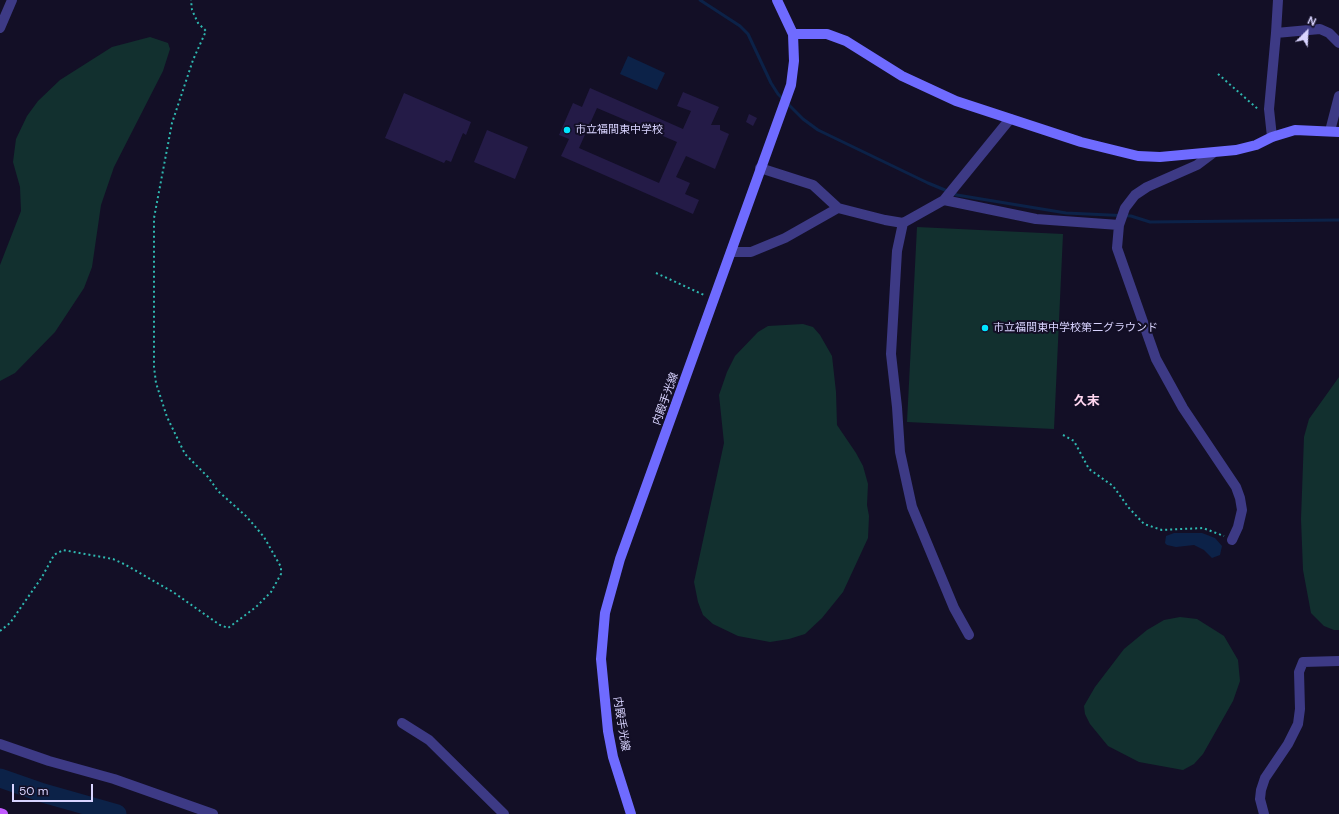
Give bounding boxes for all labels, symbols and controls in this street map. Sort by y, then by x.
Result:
north arrow [1287,12,1327,52]
text: N [1305,13,1318,29]
place label: 市立福間東中学校 [575,123,663,137]
marker: 市立福間東中学校 [562,125,572,135]
place label: 市立福間東中学校第二グラウンド [993,321,1158,335]
marker: 市立福間東中学校第二グラウンド [980,323,990,333]
street label: 内殿手光線 [650,371,682,427]
district label: 久末 [1074,394,1100,410]
street label: 内殿手光線 [610,696,632,752]
scale bar [14,776,95,802]
text: 50 m [19,783,48,799]

